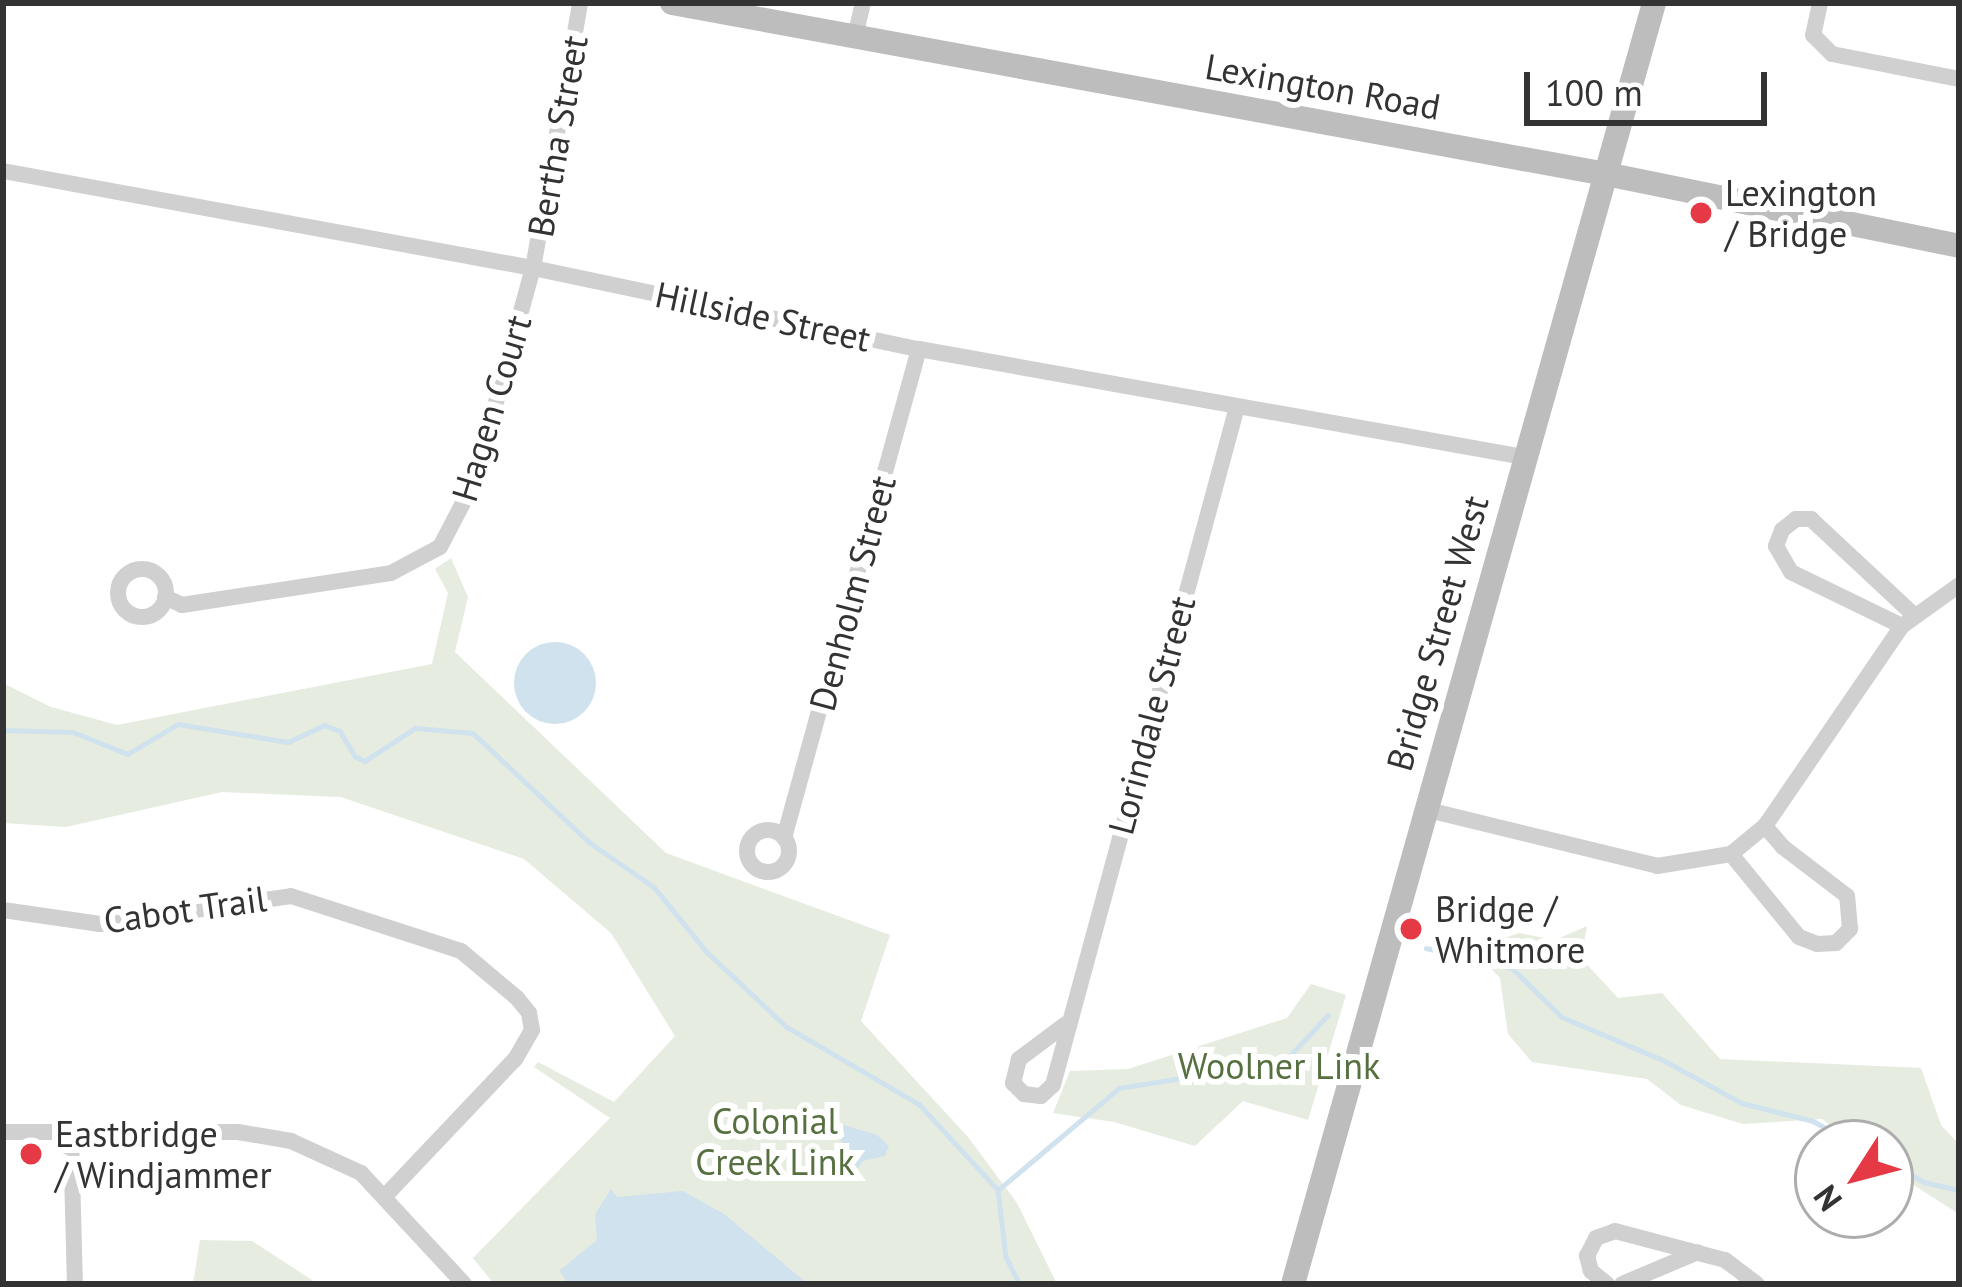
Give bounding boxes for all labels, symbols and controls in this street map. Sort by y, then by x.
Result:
street label: Bertha Street [518,32,596,240]
street label: Lexington Road [1202,44,1444,128]
scale bar [1530,48,1773,122]
text: 100 m [1545,69,1643,116]
place label: Lexington / Bridge [1725,170,1877,255]
marker: Lexington / Bridge [1688,200,1714,226]
street label: Hillside Street [651,272,875,360]
street label: Hagen Court [442,310,540,506]
street label: Denholm Street [800,471,904,715]
street label: Bridge Street West [1377,490,1497,776]
street label: Lorindale Street [1098,591,1204,839]
street label: Cabot Trail [100,876,270,942]
place label: Bridge / Whitmore [1435,886,1585,971]
marker: Bridge / Whitmore [1398,916,1424,942]
park label: Woolner Link [1178,1044,1380,1088]
park label: Colonial Creek Link [695,1098,855,1183]
place label: Eastbridge / Windjammer [55,1111,272,1196]
north arrow [1794,1119,1914,1239]
marker: Eastbridge / Windjammer [18,1141,44,1167]
text: N [1803,1177,1851,1220]

